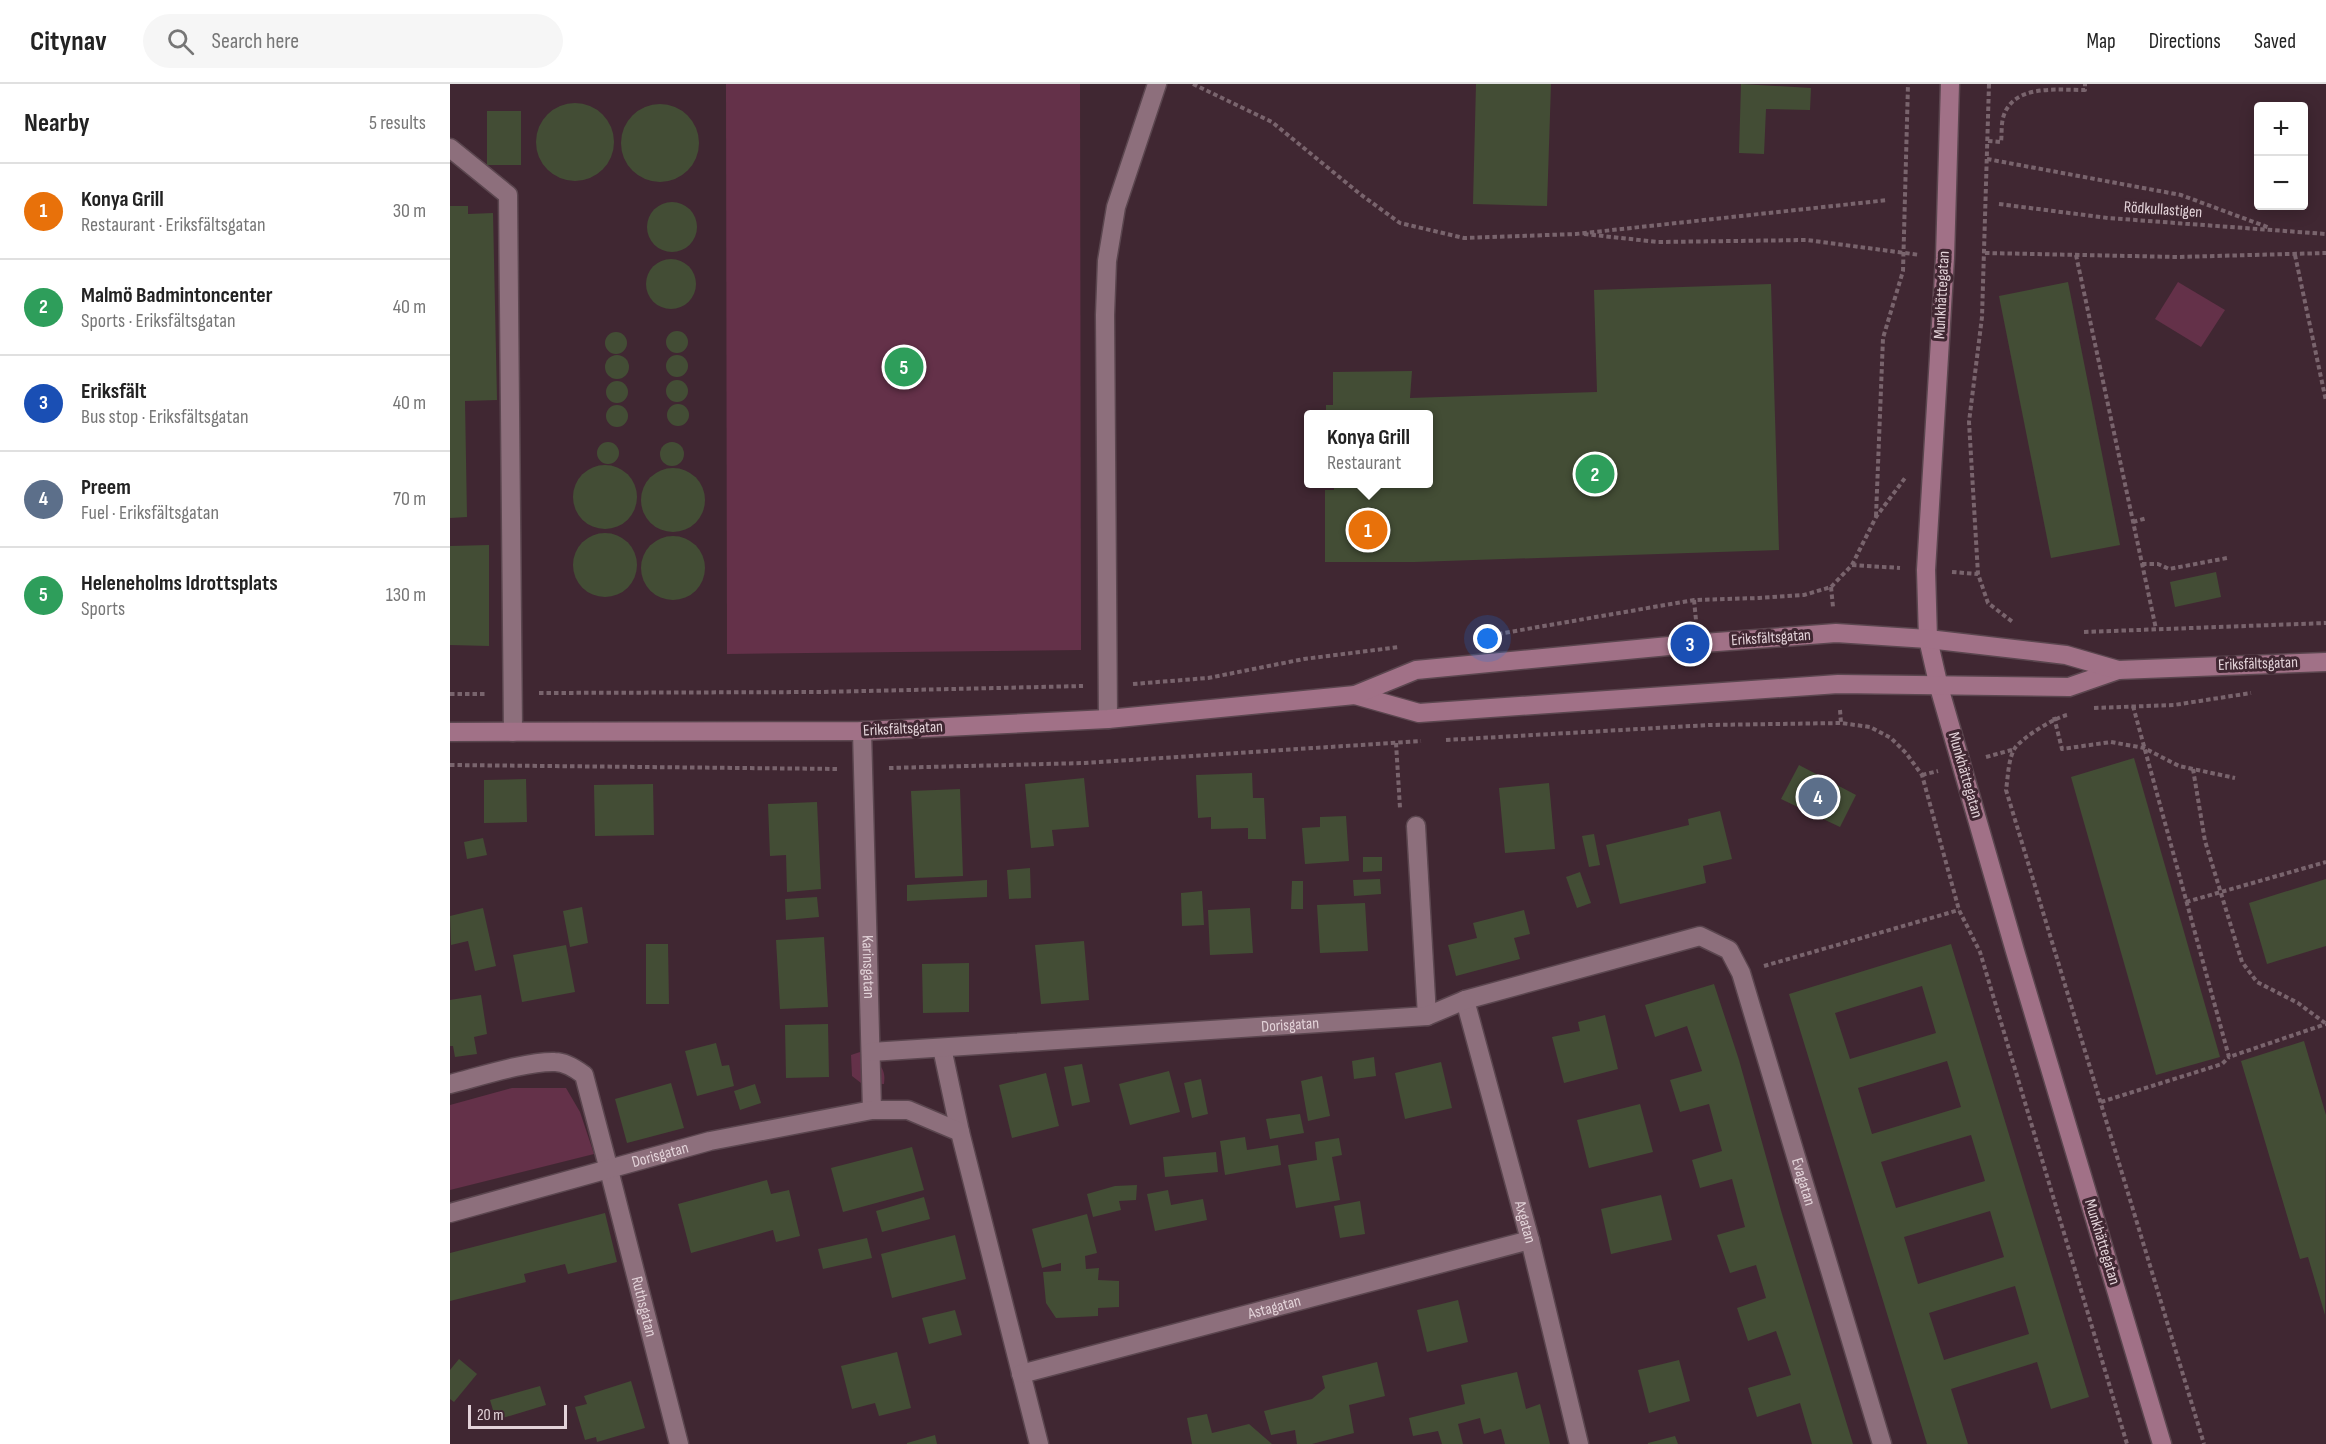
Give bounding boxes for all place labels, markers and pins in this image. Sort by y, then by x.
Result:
pin: 5 [884,344,924,390]
pin: 2 [1576,452,1614,496]
pin: 1 [1348,508,1388,552]
pin: 3 [1670,622,1710,666]
pin: 4 [1798,774,1838,820]

